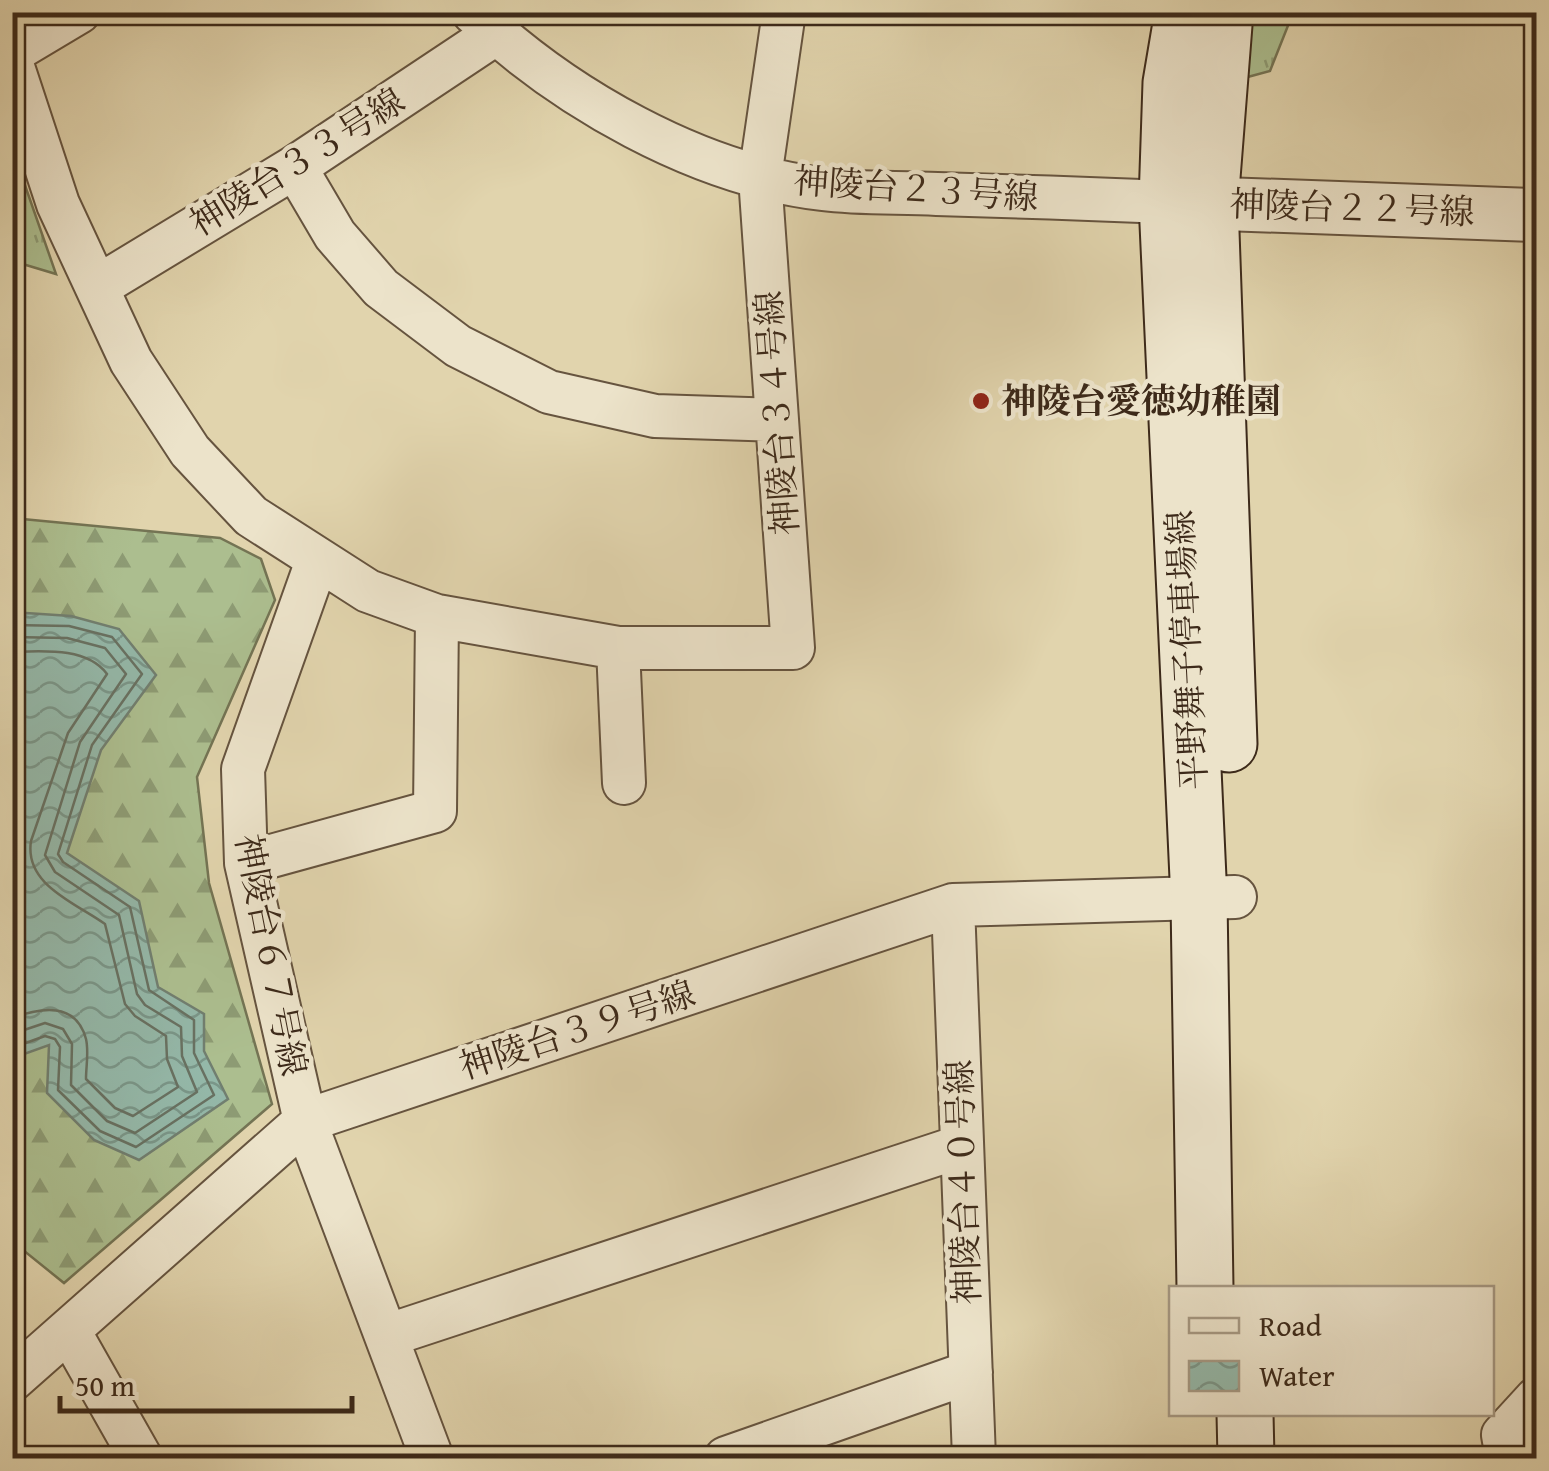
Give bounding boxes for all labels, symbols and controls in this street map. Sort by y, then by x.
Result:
street label: 神陵台３３号線 [179,75,414,248]
street label: 神陵台２３号線 [792,155,1040,222]
street label: 神陵台２２号線 [1229,178,1475,237]
street label: 神陵台３４号線 [743,289,810,537]
place label: 神陵台愛徳幼稚園 [1001,375,1281,426]
marker: 神陵台愛徳幼稚園 [970,390,992,412]
street label: 平野舞子停車場線 [1154,509,1219,791]
street label: 神陵台６７号線 [223,830,320,1080]
street label: 神陵台３９号線 [452,967,701,1092]
street label: 神陵台４０号線 [933,1059,992,1305]
legend [1169,1286,1494,1416]
text: Road [1259,1303,1322,1347]
scale bar [60,1351,352,1413]
text: Water [1259,1353,1335,1397]
text: 50 m [75,1363,135,1407]

